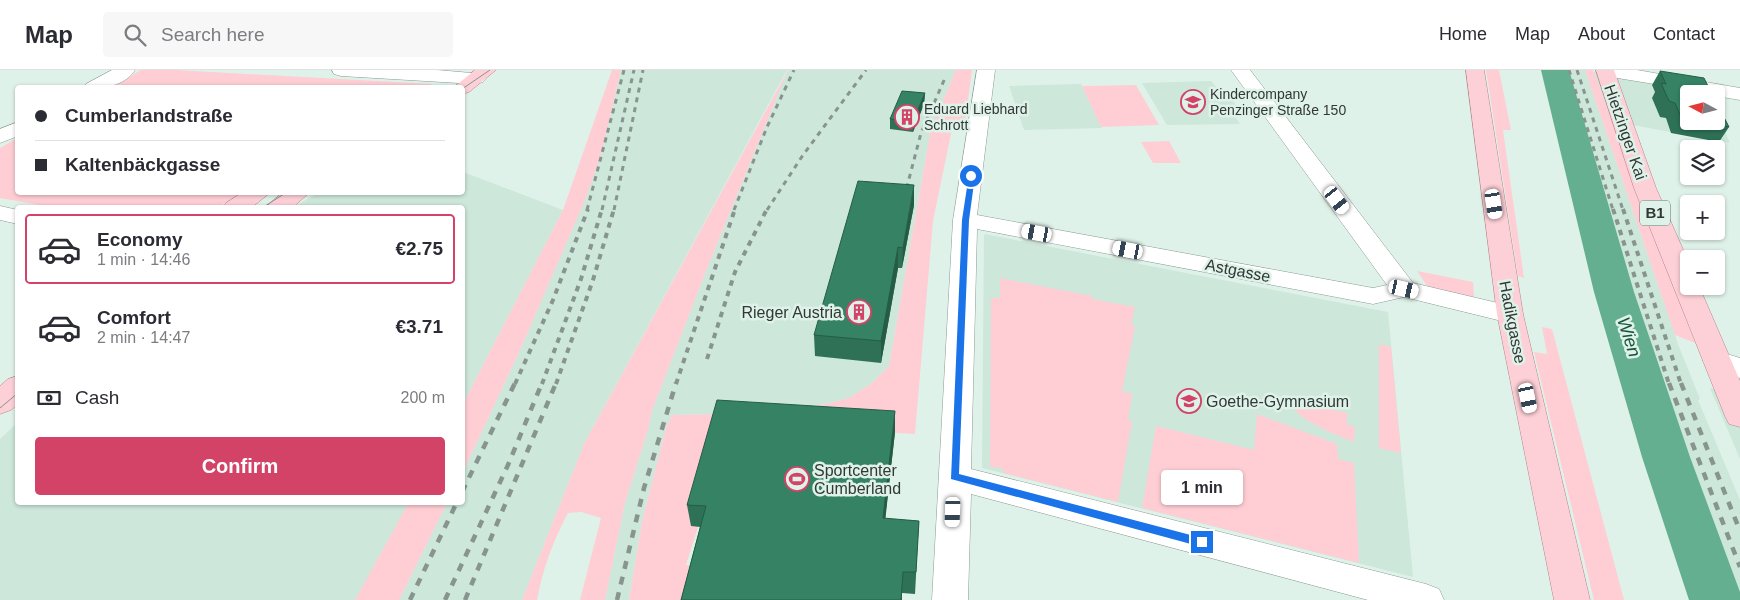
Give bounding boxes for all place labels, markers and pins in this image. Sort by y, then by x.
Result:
place label: Kindercompany Penzinger Straße 150 [1210,86,1346,118]
school or university icon: Kindercompany Penzinger Straße 150 [1180,89,1206,115]
place label: Eduard Liebhard Schrott [924,101,1028,133]
building icon: Eduard Liebhard Schrott [894,104,920,130]
building icon: Rieger Austria [846,299,872,325]
place label: Rieger Austria [742,304,842,321]
school or university icon: Goethe-Gymnasium [1176,388,1202,414]
place label: Goethe-Gymnasium [1206,393,1349,410]
place label: Sportcenter Cumberland [814,462,901,497]
sports icon: Sportcenter Cumberland [784,466,810,492]

